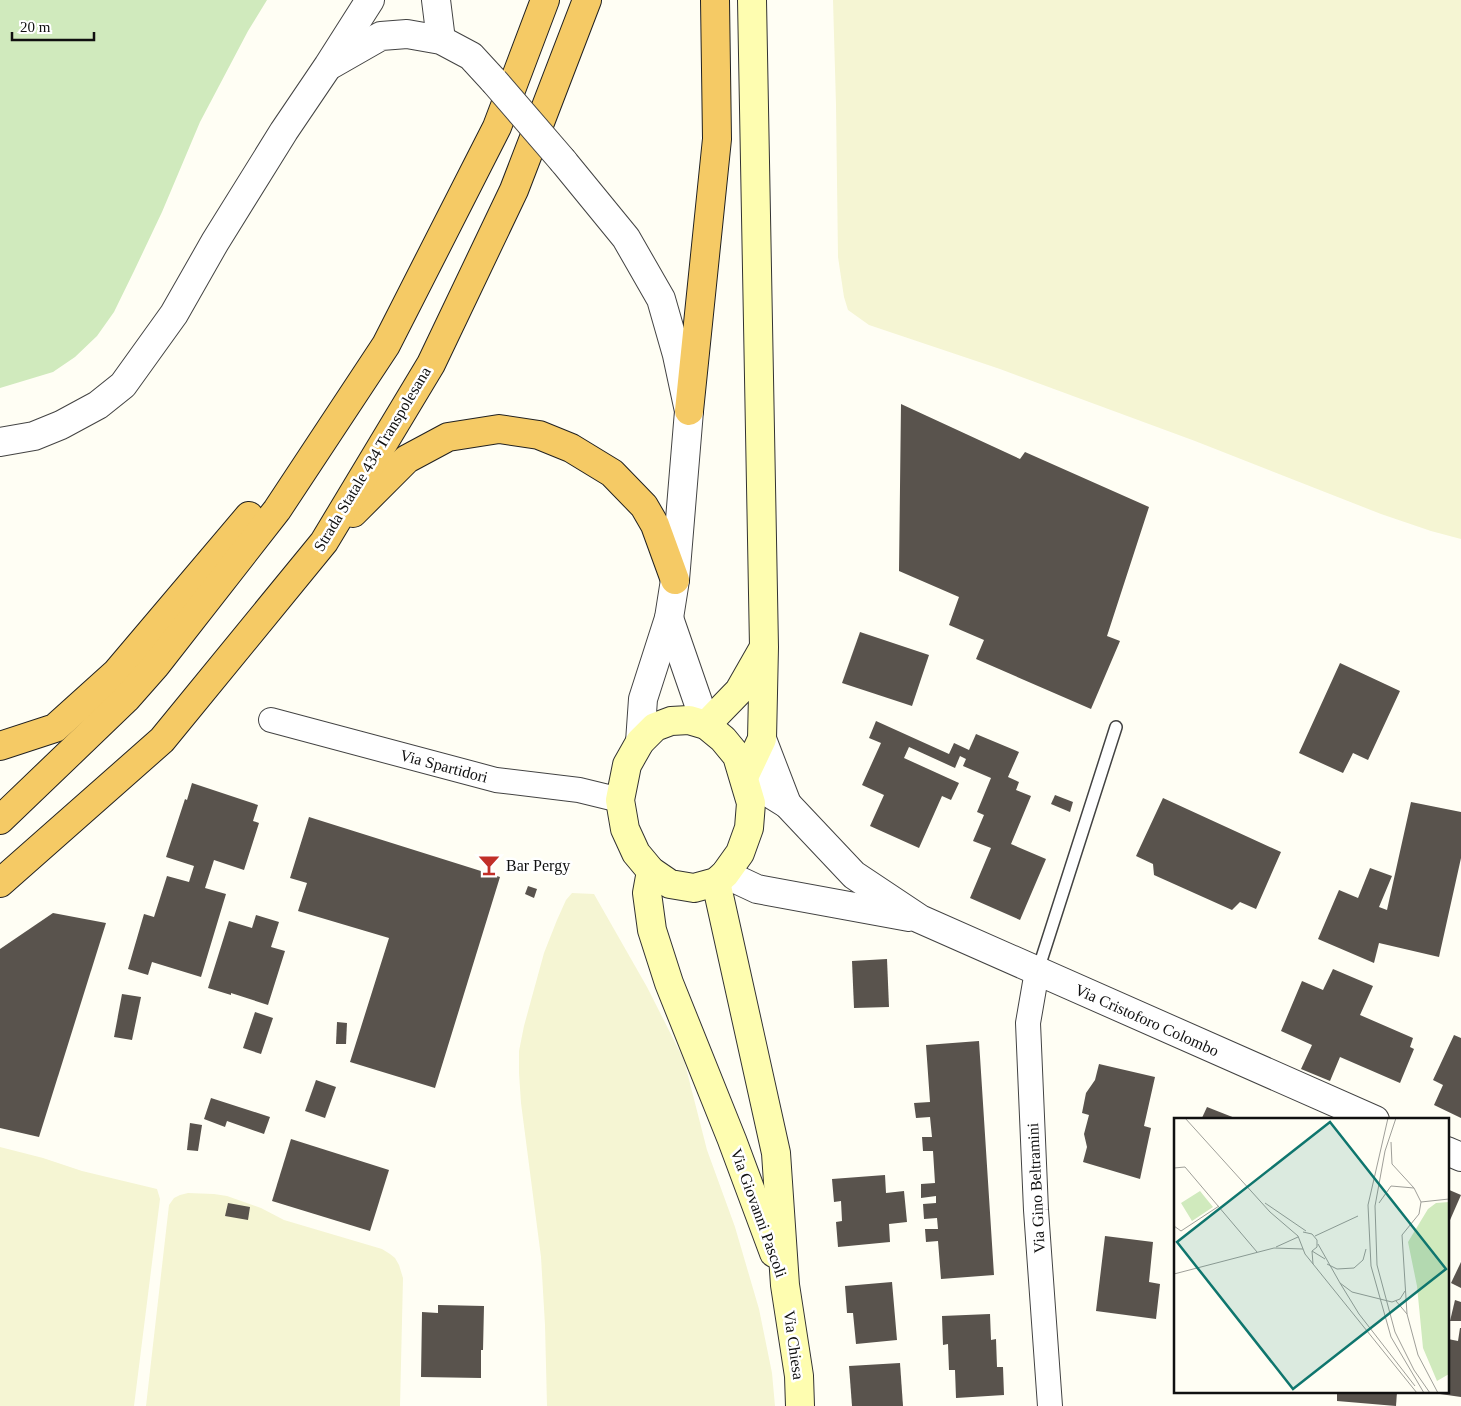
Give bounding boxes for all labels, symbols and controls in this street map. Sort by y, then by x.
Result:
scale bar [12,10,95,42]
text: 20 m [20,19,51,35]
street label: Strada Statale 434 Transpolesana [310,364,435,555]
street label: Via Spartidori [398,746,490,787]
bar icon: Bar Pergy [476,852,502,878]
place label: Bar Pergy [506,857,570,875]
street label: Via Cristoforo Colombo [1073,981,1221,1059]
inset map [1174,1118,1448,1394]
street label: Via Gino Beltramini [1024,1122,1048,1254]
street label: Via Giovanni Pascoli [728,1146,790,1280]
street label: Via Chiesa [781,1309,807,1381]

